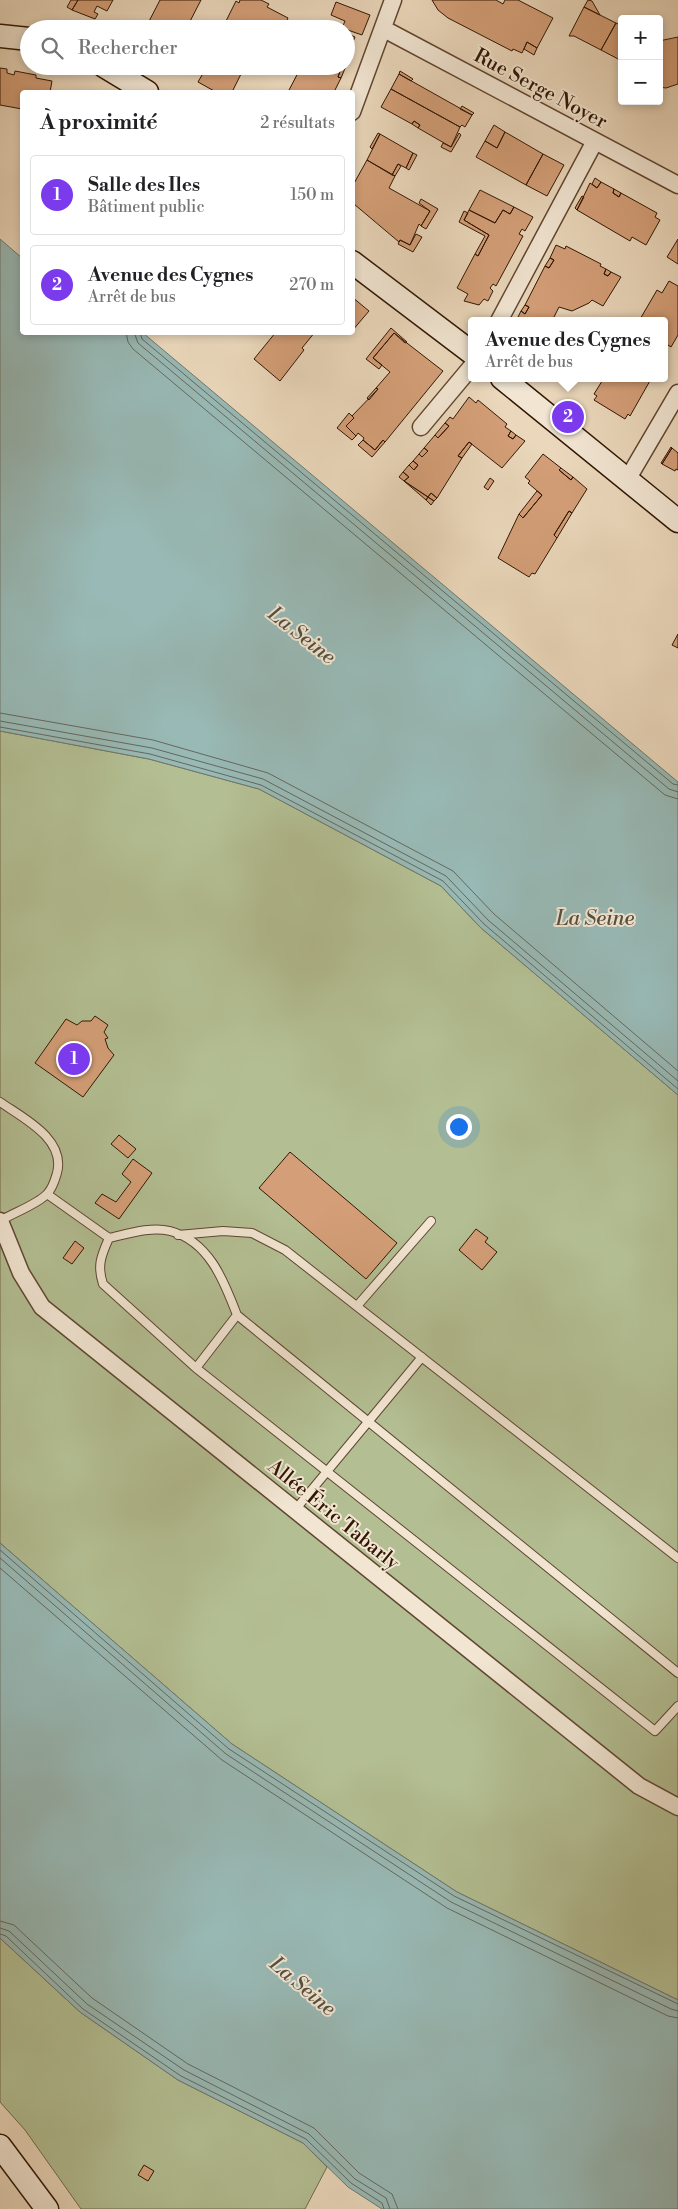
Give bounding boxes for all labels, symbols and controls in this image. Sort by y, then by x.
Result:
map controls [618,15,663,105]
button: + [618,15,663,60]
search box [20,20,355,75]
icon: search [38,34,66,62]
text: Rechercher [78,36,177,60]
street label: Rue Serge Noyer [469,44,612,135]
button: − [618,60,663,105]
text: À proximité [40,110,157,136]
text: 2 résultats [260,113,335,133]
text: Salle des Iles [88,173,200,197]
text: 1 [53,185,61,205]
text: 150 m [290,185,334,205]
text: Bâtiment public [88,197,204,217]
text: Avenue des Cygnes [88,263,253,287]
text: 2 [52,275,62,295]
text: 270 m [289,275,334,295]
text: Arrêt de bus [88,287,176,307]
popup [468,317,668,382]
text: Avenue des Cygnes [485,328,651,352]
text: Arrêt de bus [485,352,573,372]
pin: 2 [552,398,584,436]
water label: La Seine [262,601,340,670]
water label: La Seine [555,906,634,932]
pin: 1 [58,1040,90,1078]
your location [446,1114,472,1140]
street label: Allée Éric Tabarly [261,1453,405,1576]
water label: La Seine [263,1951,341,2022]

